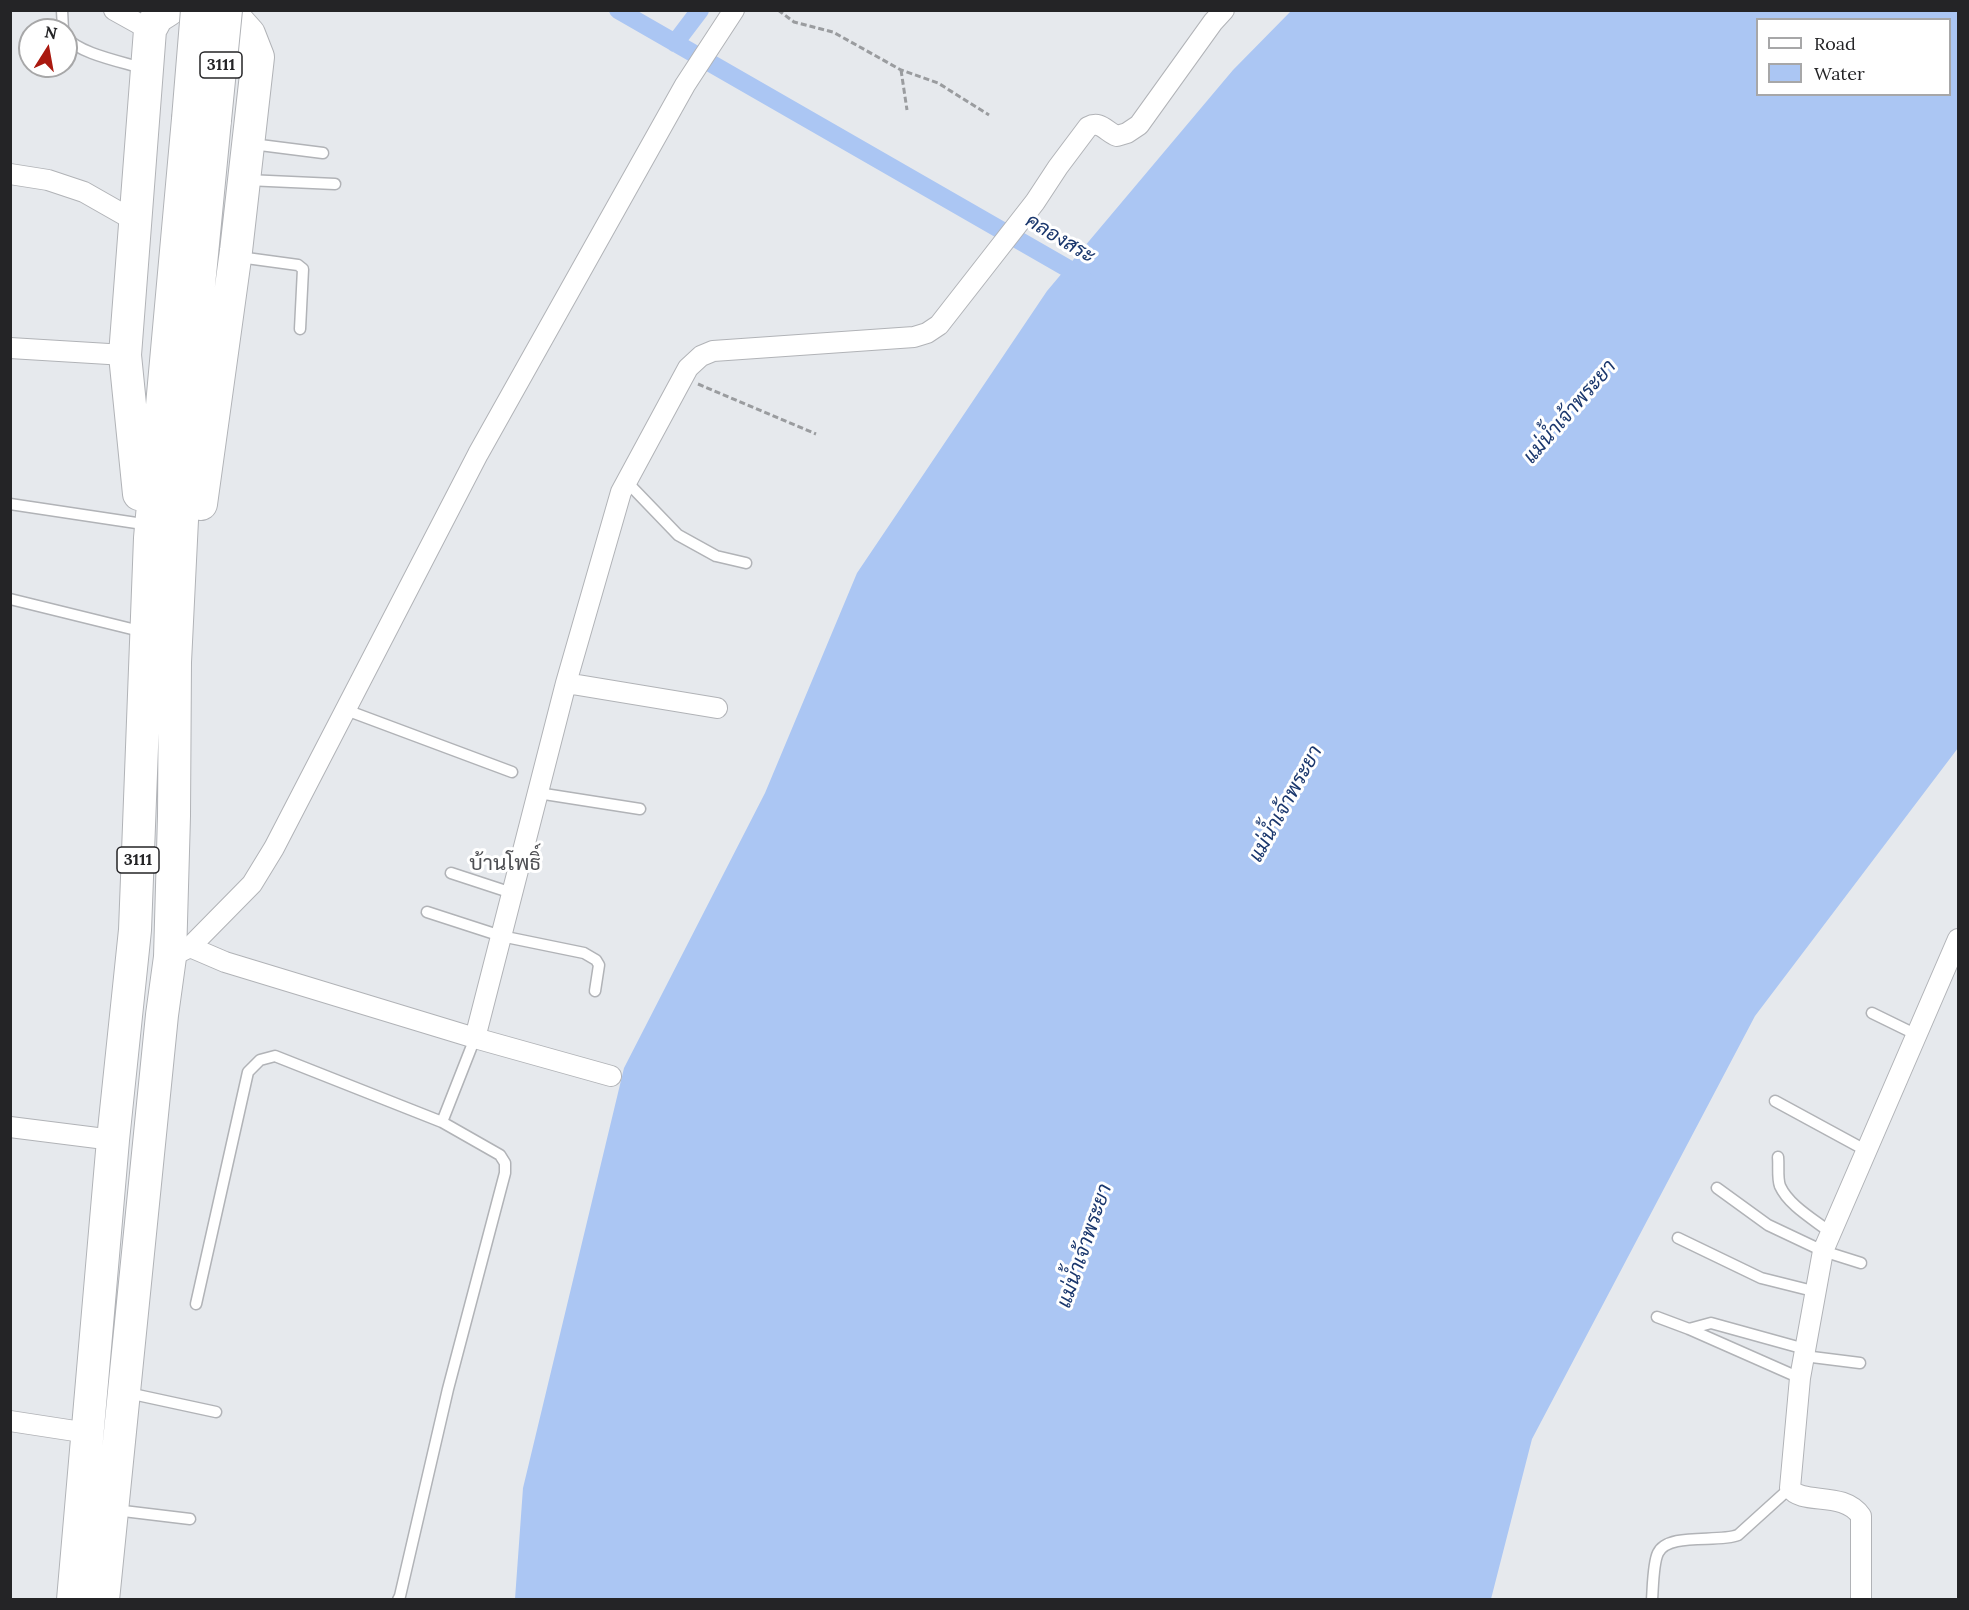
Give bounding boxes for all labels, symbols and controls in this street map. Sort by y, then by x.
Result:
north arrow [18,18,78,78]
legend [1756,18,1951,96]
text: N [43,21,59,43]
text: Road [1814,32,1856,55]
road number: 3111 [200,52,242,78]
text: Water [1814,62,1865,85]
water label: คลองสระ [1021,209,1099,269]
water label: แม่น้ำเจ้าพระยา [1519,355,1621,469]
water label: แม่น้ำเจ้าพระยา [1244,742,1328,866]
road number: 3111 [117,847,159,873]
district label: บ้านโพธิ์ [469,851,541,877]
water label: แม่น้ำเจ้าพระยา [1053,1181,1117,1311]

